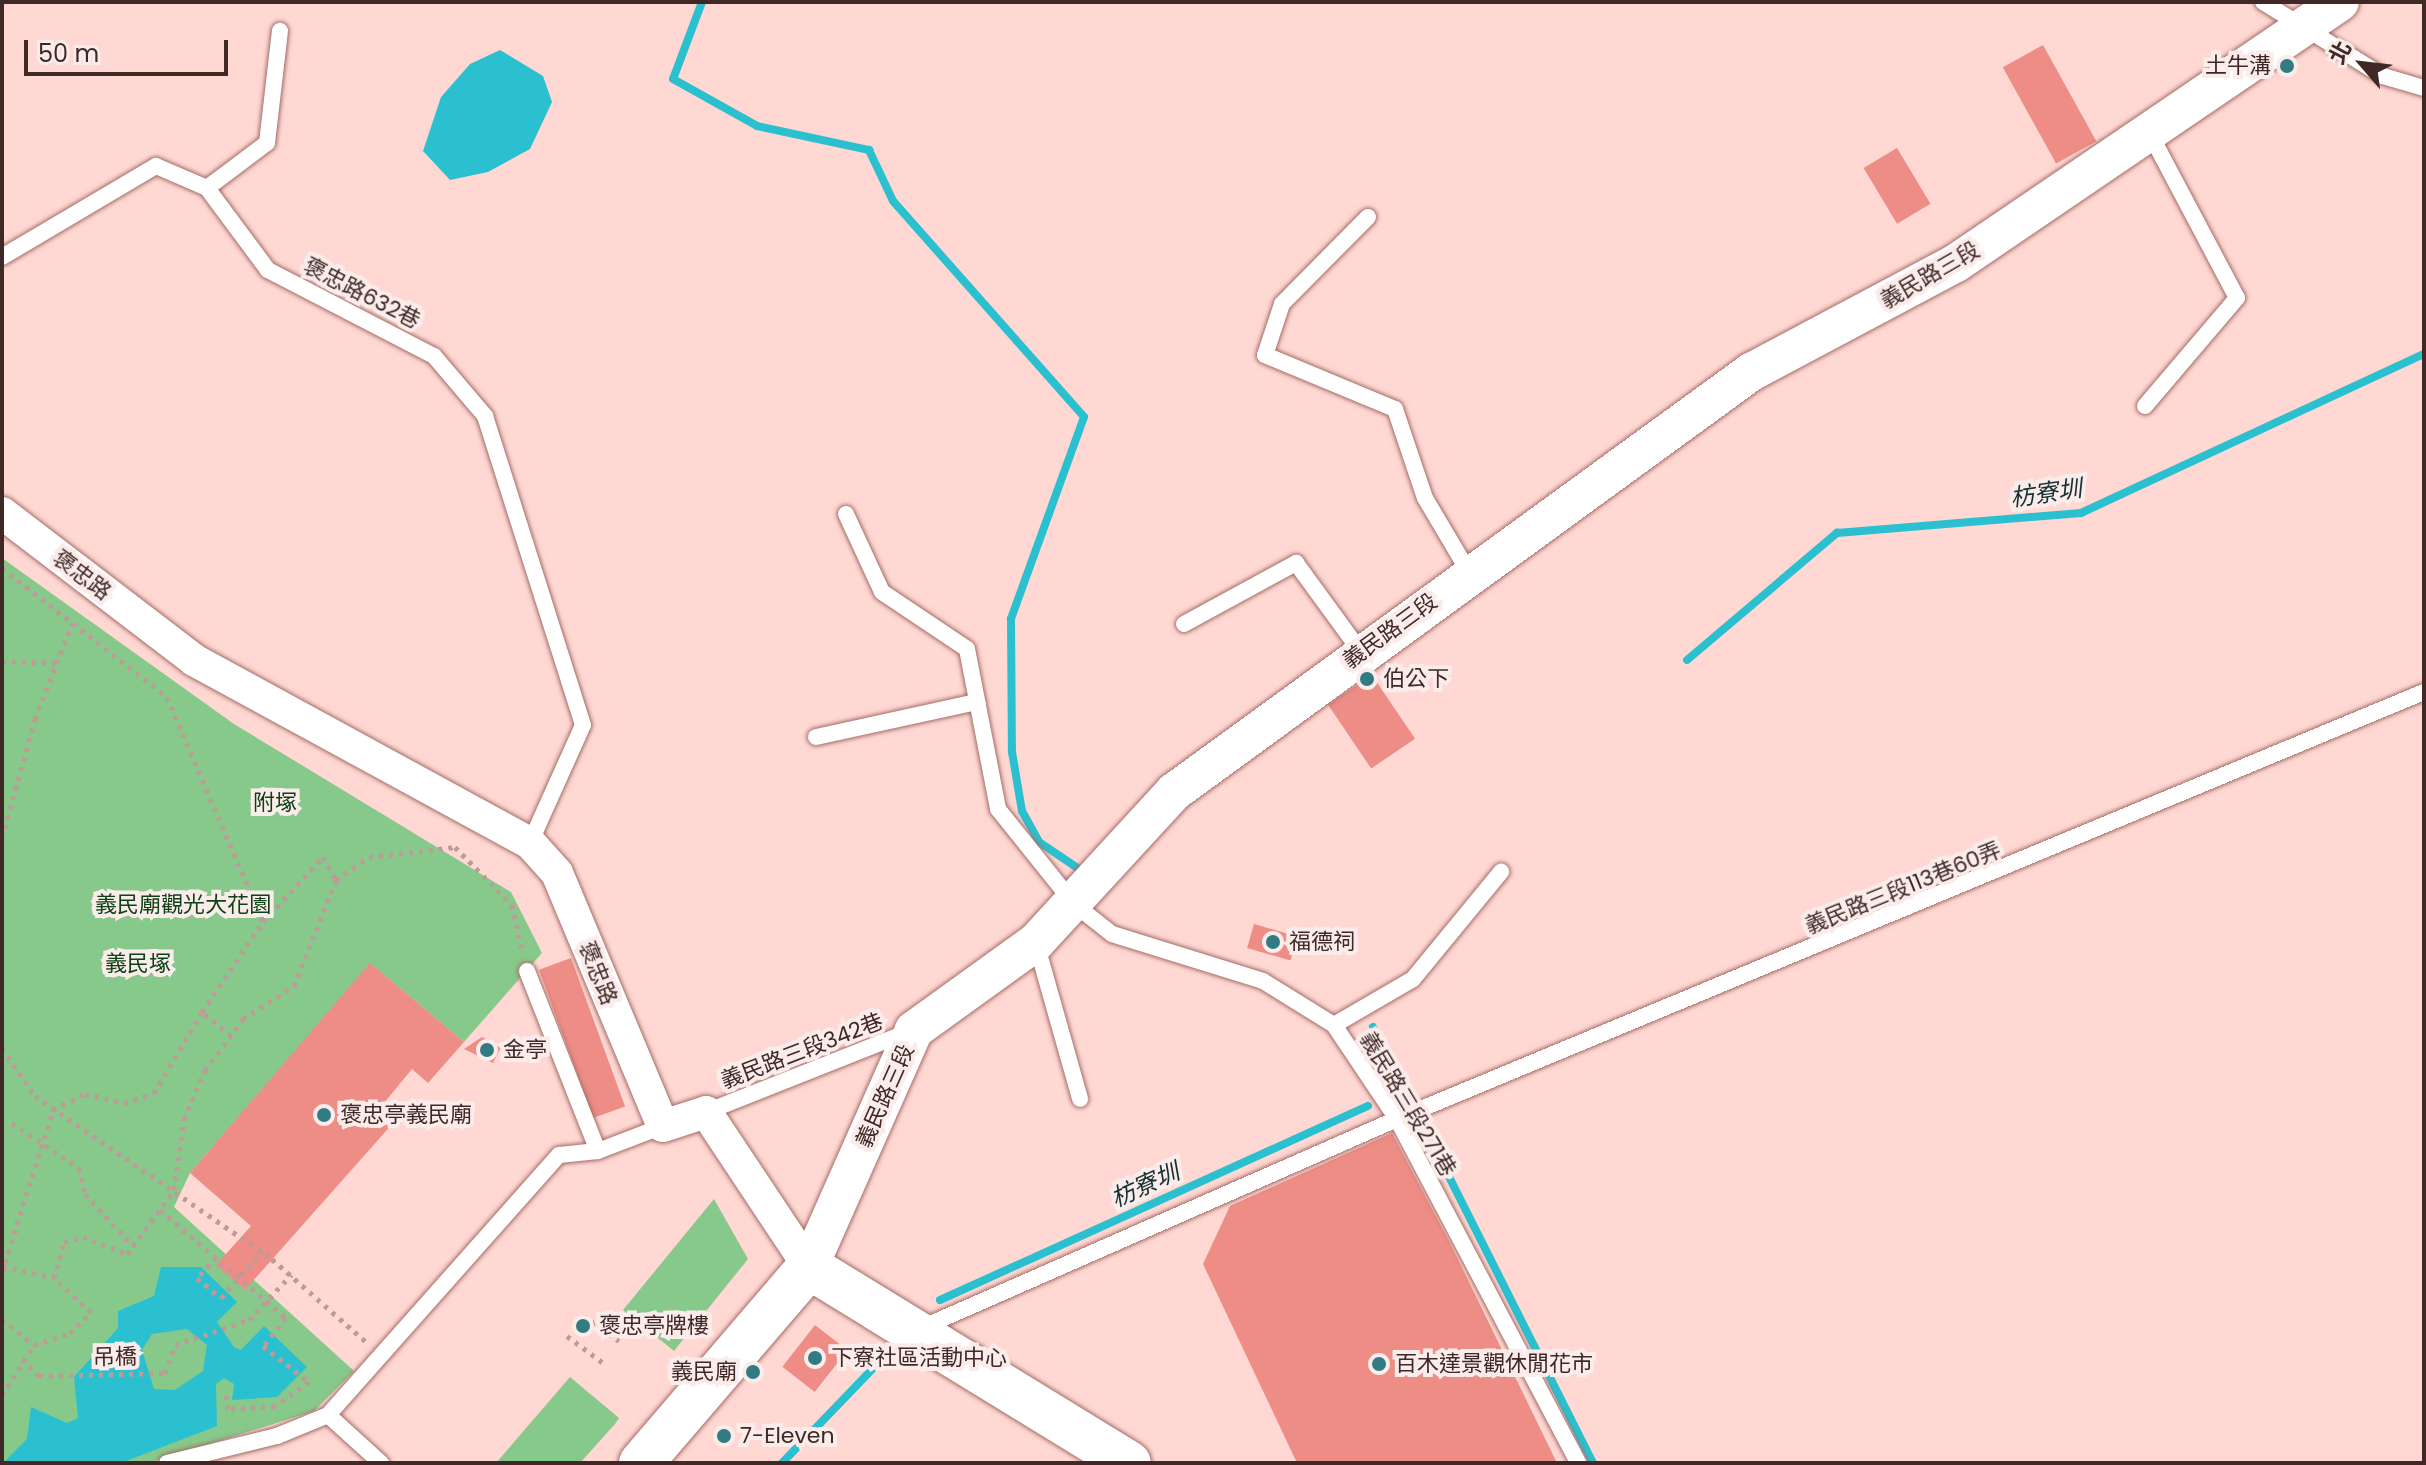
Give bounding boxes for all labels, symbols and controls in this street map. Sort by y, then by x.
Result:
scale bar [28,24,232,74]
north arrow [2322,24,2402,104]
text: 北 [2322,36,2359,70]
text: 50 m [38,37,99,70]
place label: 土牛溝 [2205,53,2271,79]
marker: 土牛溝 [2278,57,2296,75]
street label: 義民路三段 [1876,236,1984,314]
street label: 褒忠路632巷 [299,252,425,334]
water label: 枋寮圳 [2008,474,2084,512]
street label: 褒忠路 [48,545,116,605]
street label: 義民路三段 [1338,588,1442,674]
place label: 伯公下 [1383,666,1449,692]
marker: 伯公下 [1358,670,1376,688]
park label: 附塚 [253,790,297,816]
street label: 義民路三段113巷60弄 [1801,837,2005,939]
park label: 義民廟觀光大花園 [95,892,271,918]
place label: 福德祠 [1289,929,1355,955]
marker: 福德祠 [1264,933,1282,951]
street label: 褒忠路 [573,937,623,1009]
park label: 義民塚 [105,951,171,977]
street label: 義民路三段342巷 [717,1008,887,1094]
street label: 義民路三段271巷 [1355,1027,1461,1181]
place label: 金亭 [503,1037,547,1063]
street label: 義民路三段 [851,1040,919,1152]
marker: 金亭 [478,1041,496,1059]
place label: 褒忠亭義民廟 [340,1102,472,1128]
marker: 褒忠亭義民廟 [315,1106,333,1124]
water label: 枋寮圳 [1106,1157,1184,1213]
place label: 褒忠亭牌樓 [599,1313,709,1339]
marker: 褒忠亭牌樓 [574,1317,592,1335]
street label: 吊橋 [93,1343,137,1371]
place label: 下寮社區活動中心 [831,1345,1007,1371]
marker: 下寮社區活動中心 [806,1349,824,1367]
place label: 百木達景觀休閒花市 [1395,1351,1593,1377]
marker: 百木達景觀休閒花市 [1370,1355,1388,1373]
place label: 義民廟 [671,1359,737,1385]
marker: 義民廟 [744,1363,762,1381]
place label: 7-Eleven [740,1423,835,1449]
marker: 7-Eleven [715,1427,733,1445]

